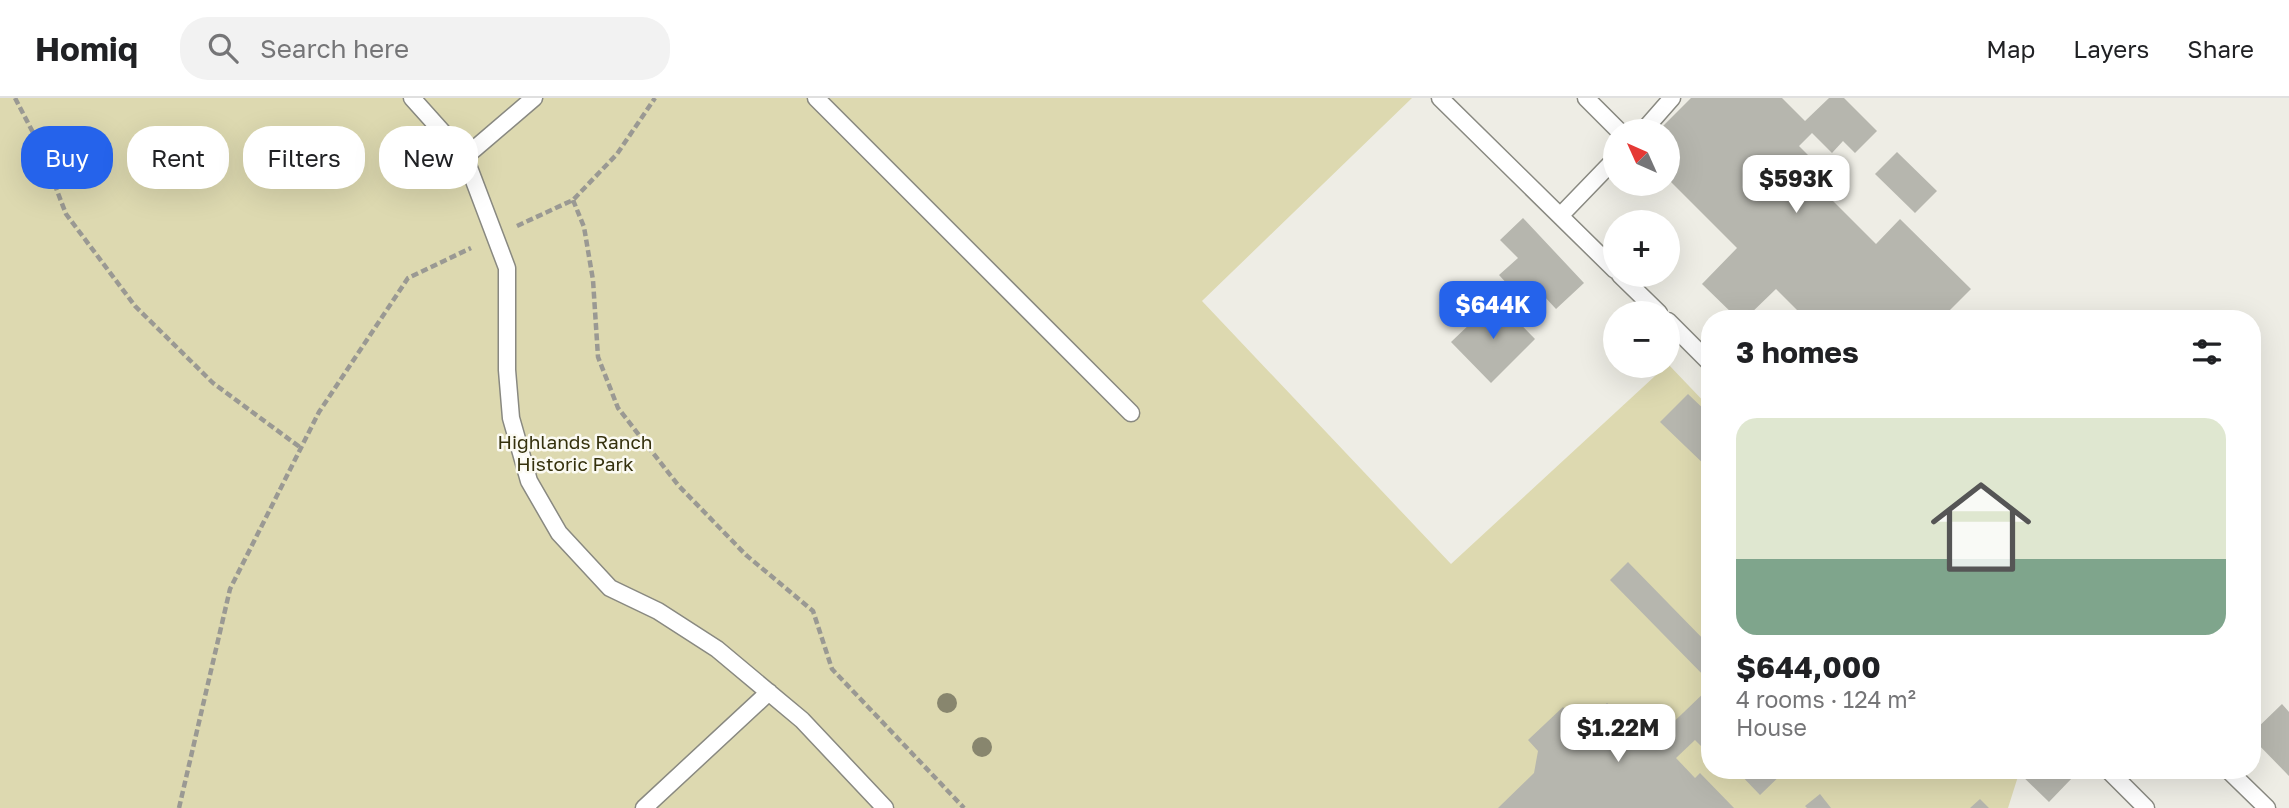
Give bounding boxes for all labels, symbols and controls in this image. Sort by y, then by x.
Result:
search box [180,17,670,80]
text: Homiq [35,29,138,68]
icon: search [204,29,242,67]
text: Search here [260,33,409,64]
text: Map [1986,34,2035,63]
text: Layers [2073,34,2149,63]
text: Share [2187,34,2254,63]
north arrow [1603,119,1680,196]
map controls [1603,119,1680,378]
chip: Buy [21,126,113,189]
chip: Rent [127,126,229,189]
chip: Filters [243,126,365,189]
chip: New [379,126,478,189]
pin: $593K [1747,156,1845,215]
text: $593K [1759,164,1833,192]
button: + [1603,210,1680,287]
pin: $644K [1444,282,1542,341]
text: $644K [1455,290,1531,318]
button: − [1603,301,1680,378]
icon: filters [2188,333,2226,371]
text: 3 homes [1736,334,1859,370]
park label: Highlands Ranch Historic Park [497,430,653,475]
icon: home [1918,464,2044,590]
text: $644,000 [1736,649,1881,685]
text: 4 rooms · 124 m² [1736,685,1916,713]
pin: $1.22M [1561,704,1675,764]
text: $1.22M [1576,713,1660,741]
text: House [1736,713,1807,741]

